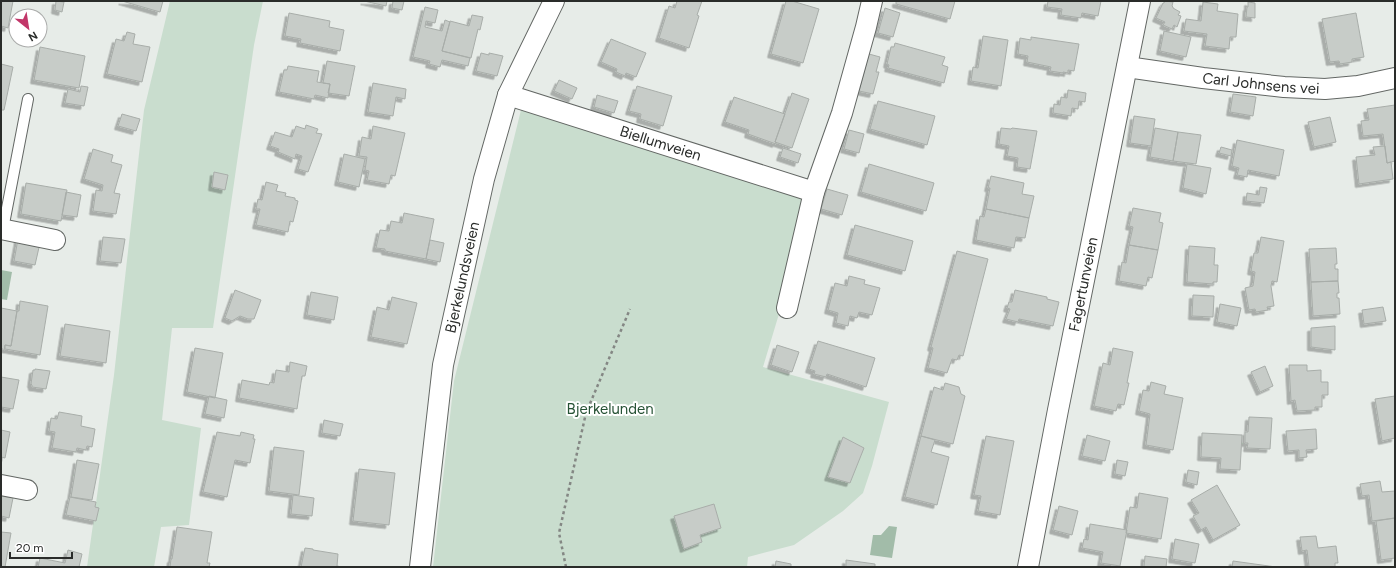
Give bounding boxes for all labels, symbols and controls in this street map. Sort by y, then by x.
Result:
north arrow [8,8,48,48]
text: N [26,28,40,44]
street label: Carl Johnsens vei [1202,69,1320,98]
street label: Biellumveien [618,122,703,165]
street label: Bjerkelundsveien [441,220,483,335]
street label: Fagertunveien [1065,235,1101,333]
park label: Bjerkelunden [566,400,654,418]
scale bar [10,534,72,560]
text: 20 m [16,541,44,555]

